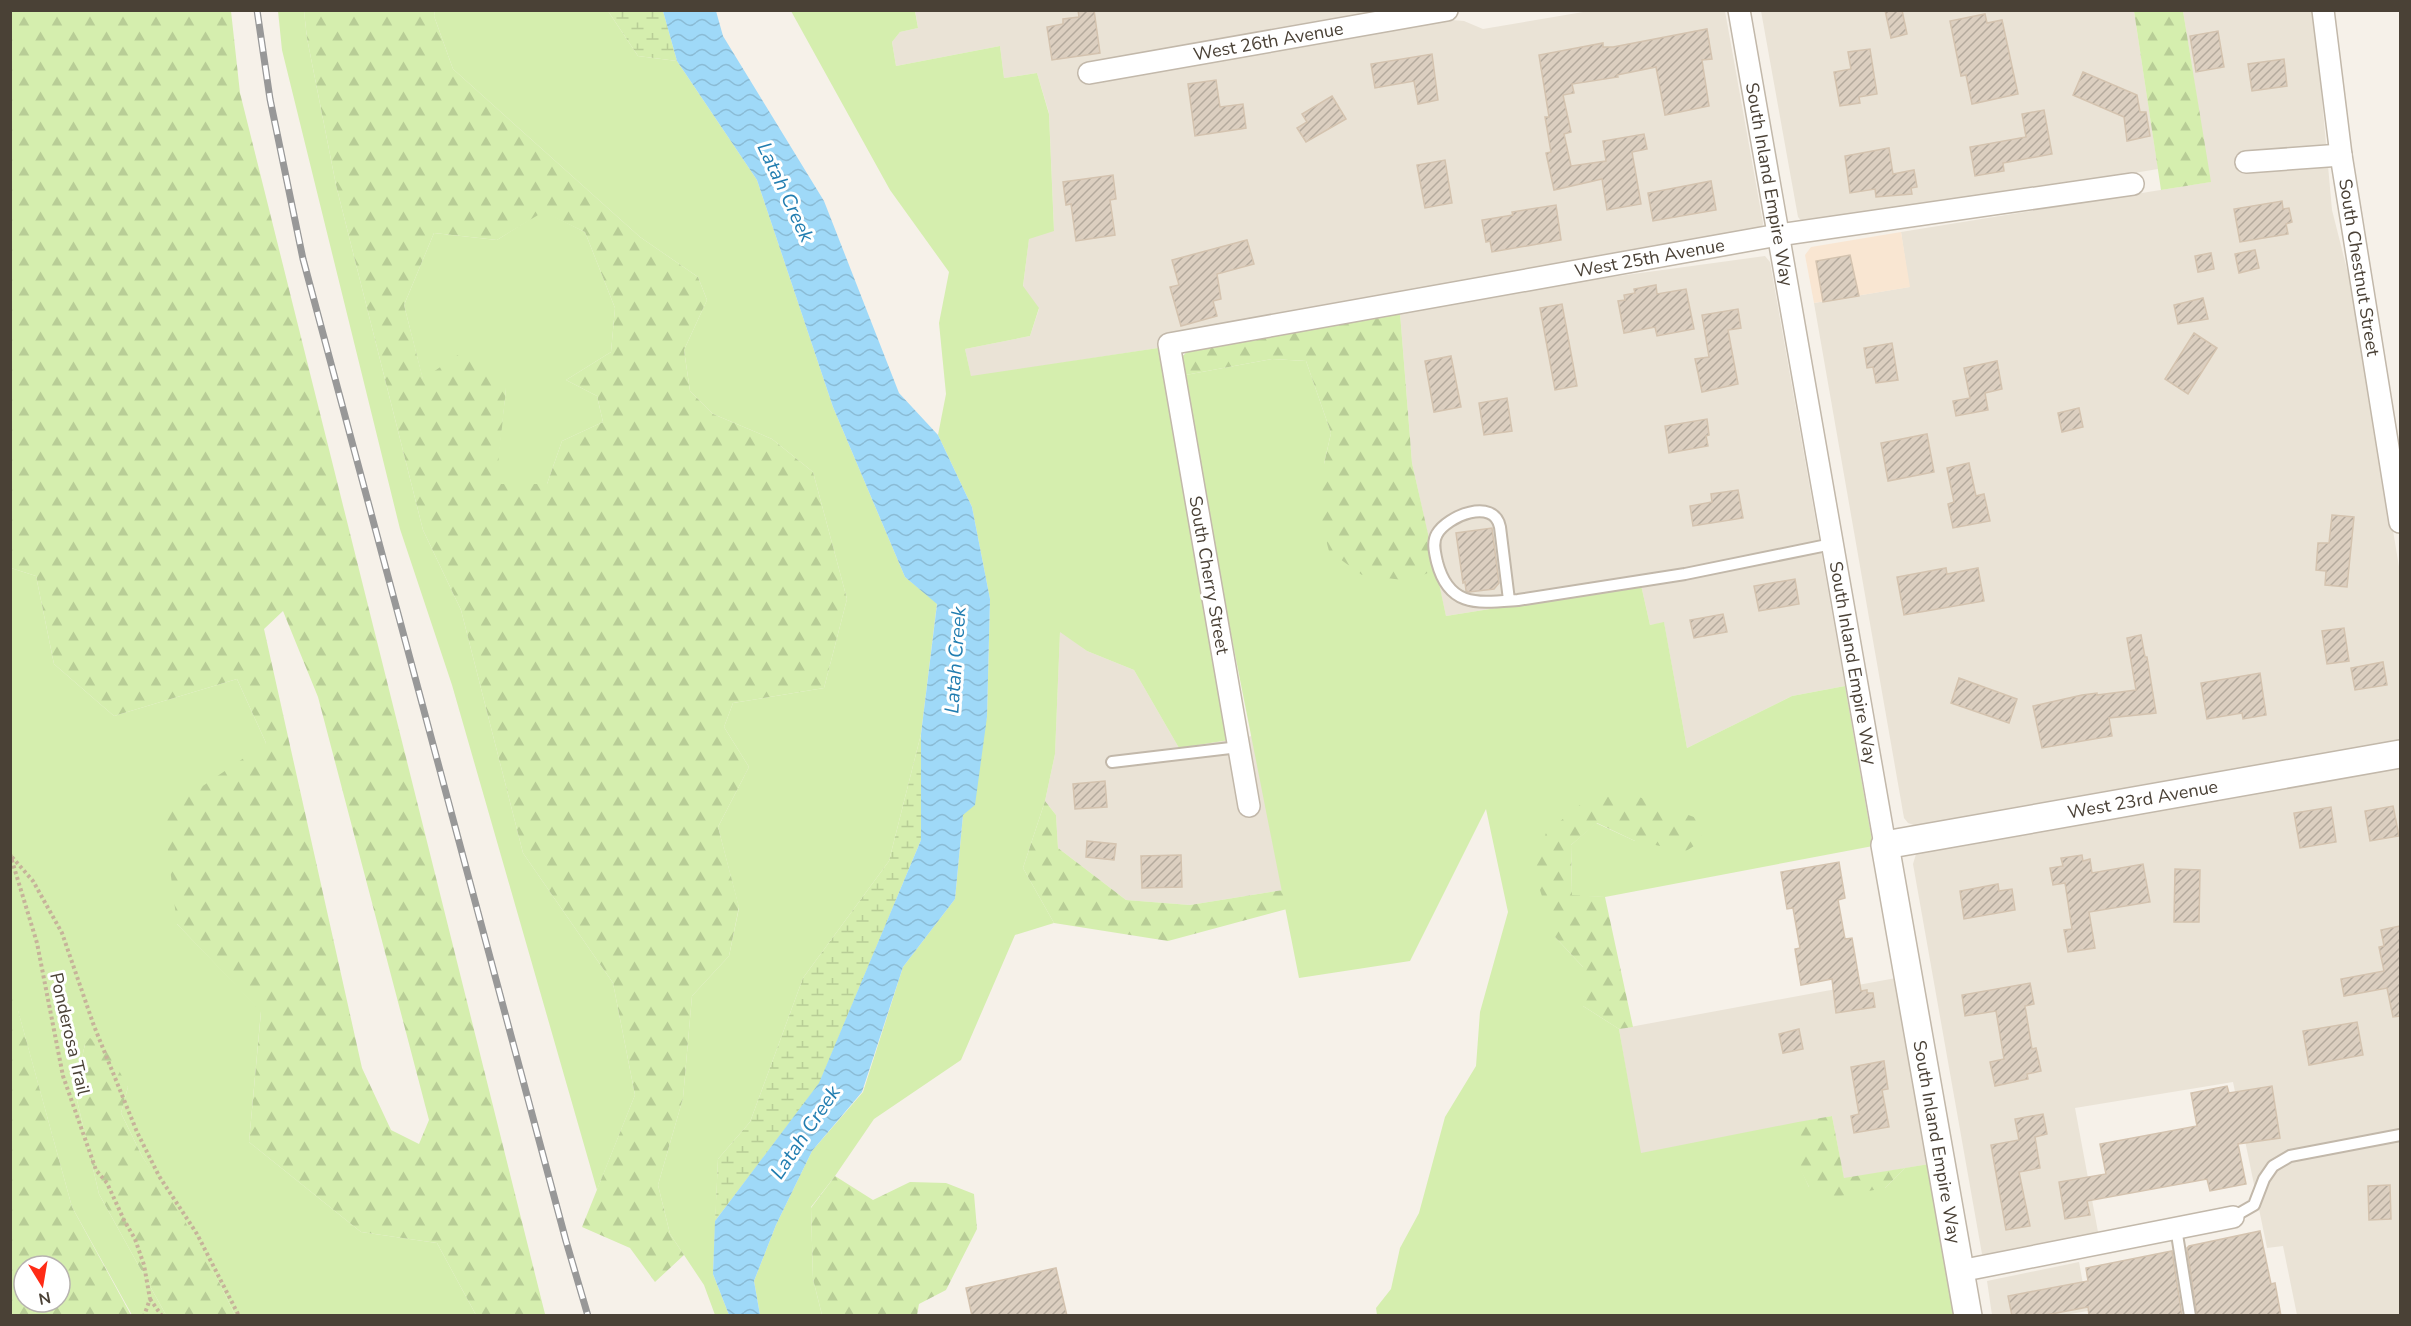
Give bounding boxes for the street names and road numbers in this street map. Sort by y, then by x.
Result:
street label: West 26th Avenue [1191,16,1345,66]
street label: South Inland Empire Way [1740,81,1799,289]
street label: South Chestnut Street [2333,177,2385,359]
street label: West 25th Avenue [1573,233,1726,283]
street label: South Cherry Street [1183,494,1235,657]
street label: South Inland Empire Way [1824,559,1883,767]
street label: West 23rd Avenue [2066,774,2220,825]
street label: Ponderosa Trail [44,970,96,1098]
street label: South Inland Empire Way [1907,1038,1967,1246]

